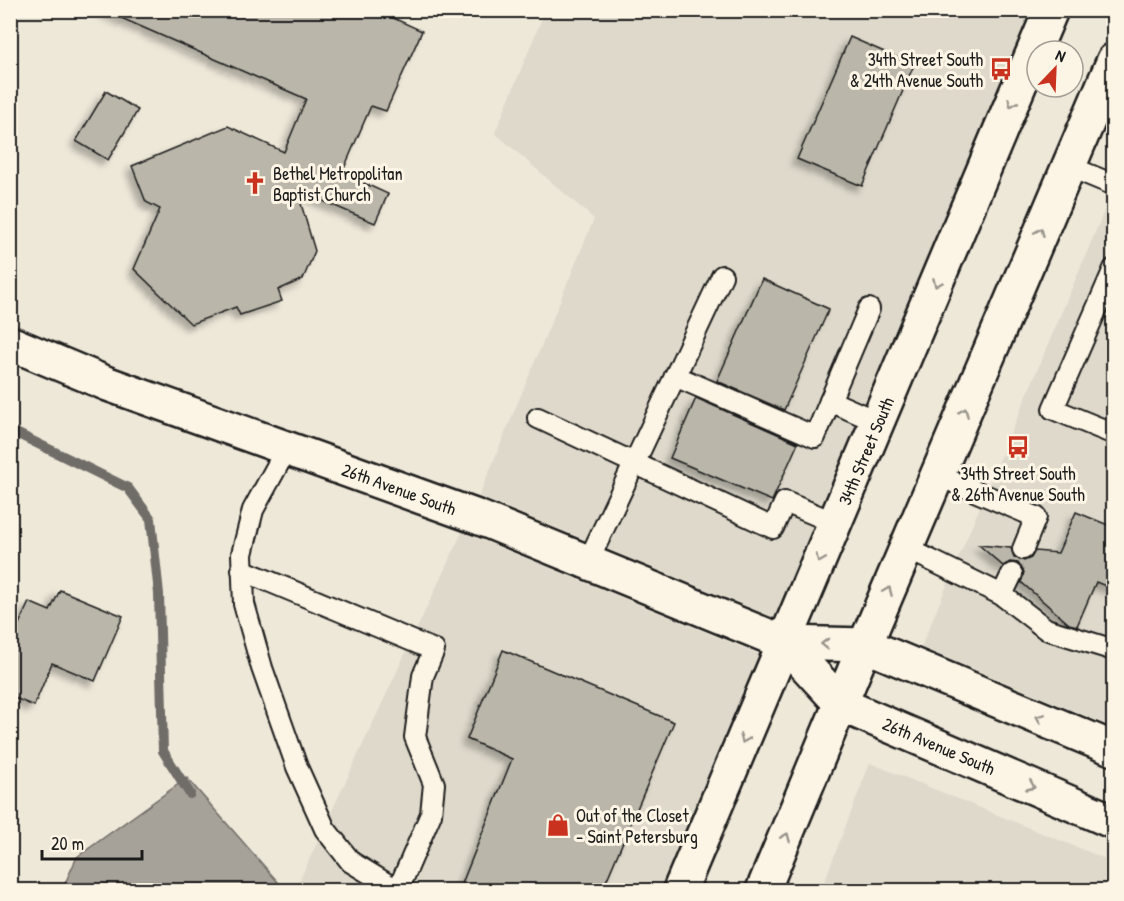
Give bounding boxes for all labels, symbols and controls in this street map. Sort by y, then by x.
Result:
north arrow [1025,39,1085,99]
text: N [1053,43,1070,67]
place label: 34th Street South & 24th Avenue South [850,47,983,93]
bus stop icon: 34th Street South & 24th Avenue South [988,56,1014,82]
one-way arrow [1007,97,1019,108]
place label: Bethel Metropolitan Baptist Church [273,161,403,207]
church icon: Bethel Metropolitan Baptist Church [242,170,268,196]
one-way arrow [1033,228,1045,239]
one-way arrow [932,277,944,288]
street label: 34th Street South [832,393,900,509]
one-way arrow [957,407,969,418]
bus stop icon: 34th Street South & 26th Avenue South [1005,434,1031,460]
street label: 26th Avenue South [338,457,460,521]
place label: 34th Street South & 26th Avenue South [951,461,1085,507]
one-way arrow [815,553,827,564]
one-way arrow [881,587,893,598]
one-way arrow [820,638,829,651]
street label: 26th Avenue South [879,711,999,781]
one-way arrow [1035,713,1046,725]
one-way arrow [739,733,751,744]
one-way arrow [1024,779,1035,791]
place label: Out of the Closet - Saint Petersburg [576,803,698,849]
shop icon: Out of the Closet - Saint Petersburg [545,812,571,838]
scale bar [42,823,142,861]
text: 20 m [51,831,84,856]
one-way arrow [779,832,791,843]

